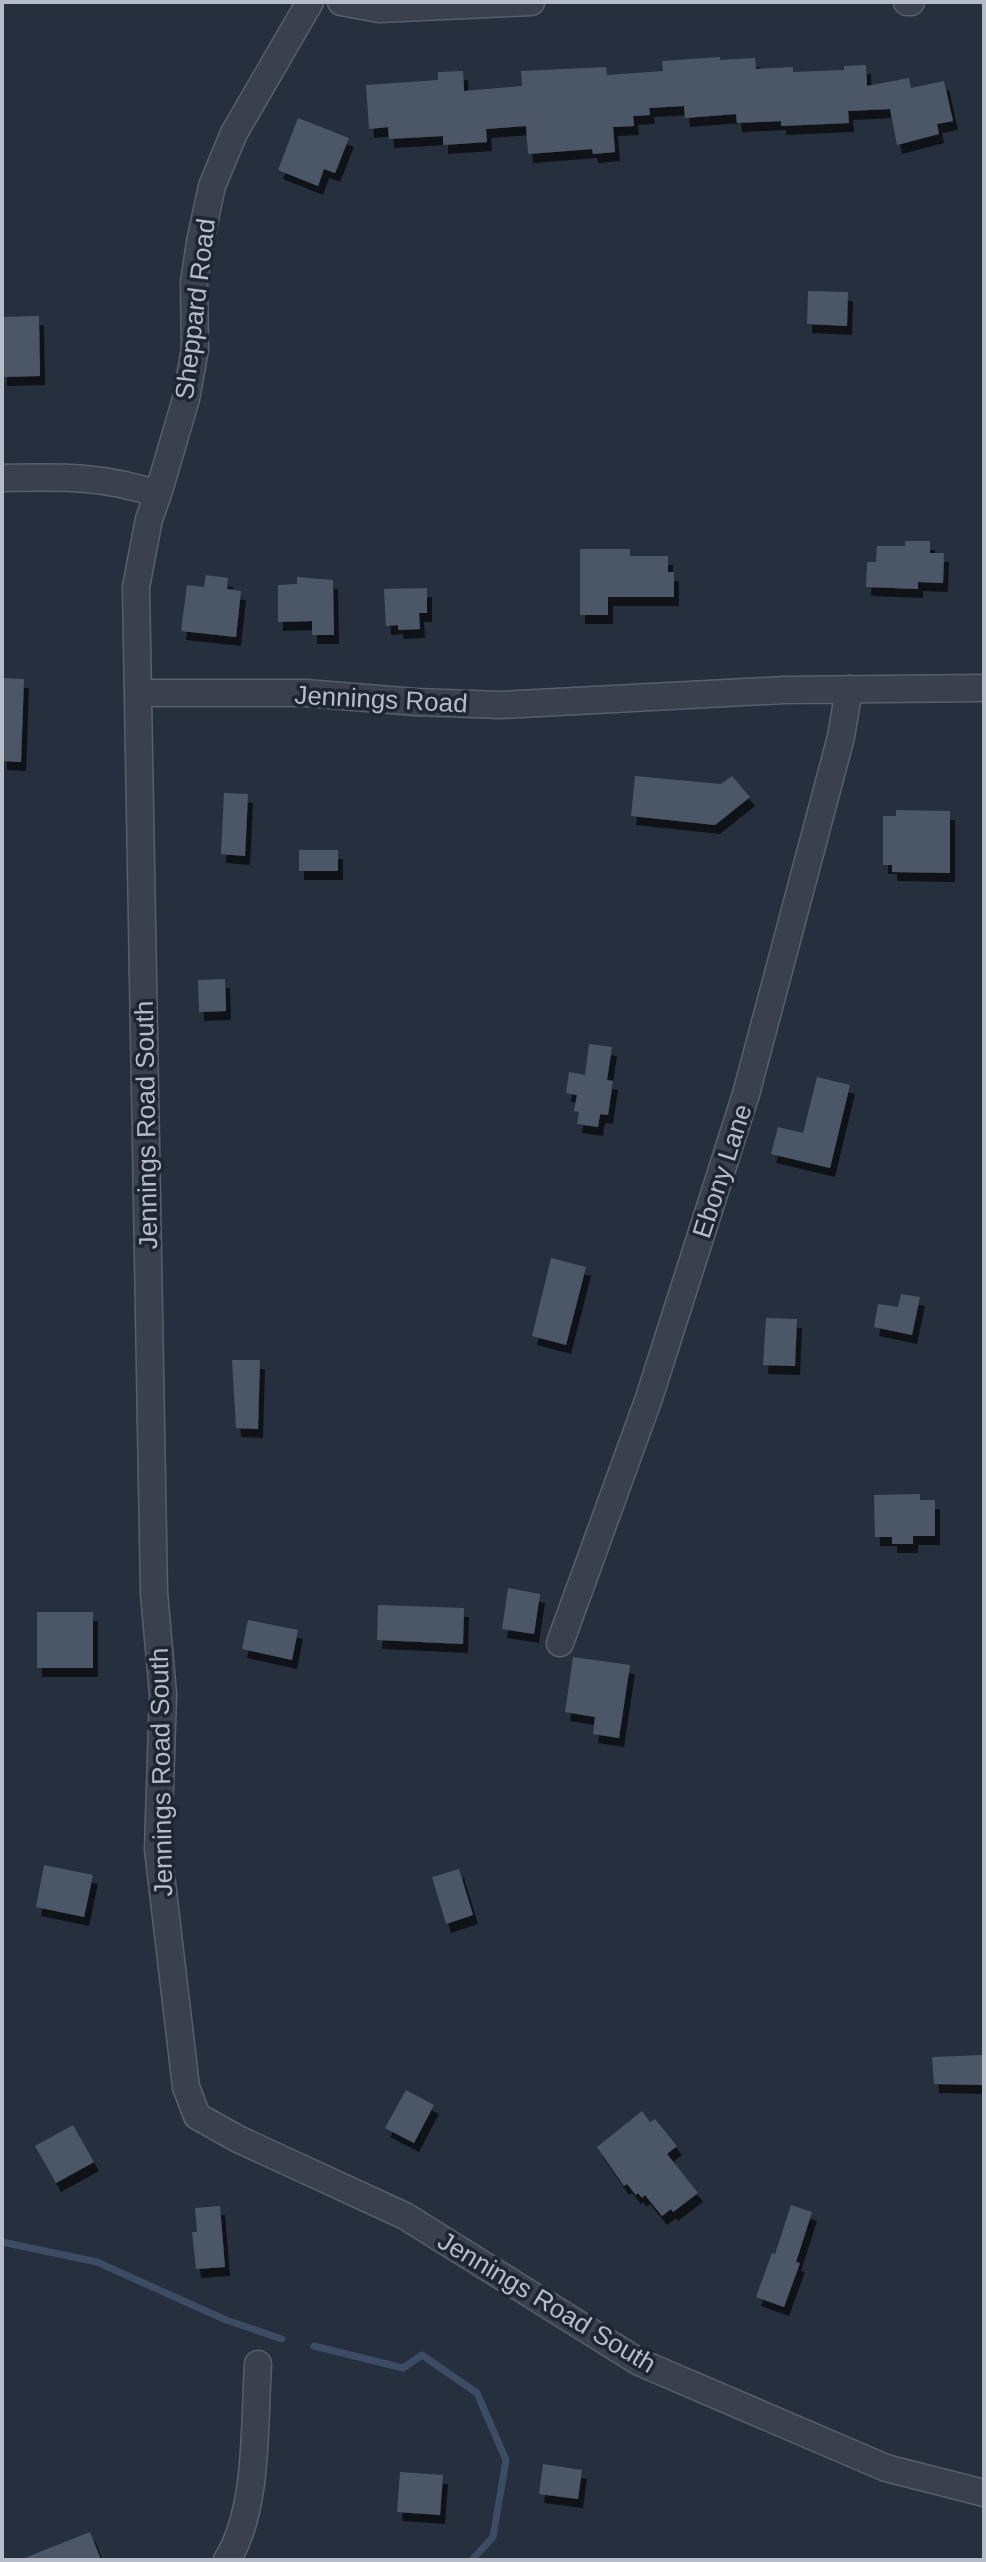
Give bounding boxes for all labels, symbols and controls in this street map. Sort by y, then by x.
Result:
street label: Sheppard Road [169,217,221,401]
street label: Jennings Road [294,679,468,719]
street label: Jennings Road South [129,1000,163,1250]
street label: Ebony Lane [686,1100,758,1242]
street label: Jennings Road South [144,1647,178,1897]
street label: Jennings Road South [433,2225,661,2379]

